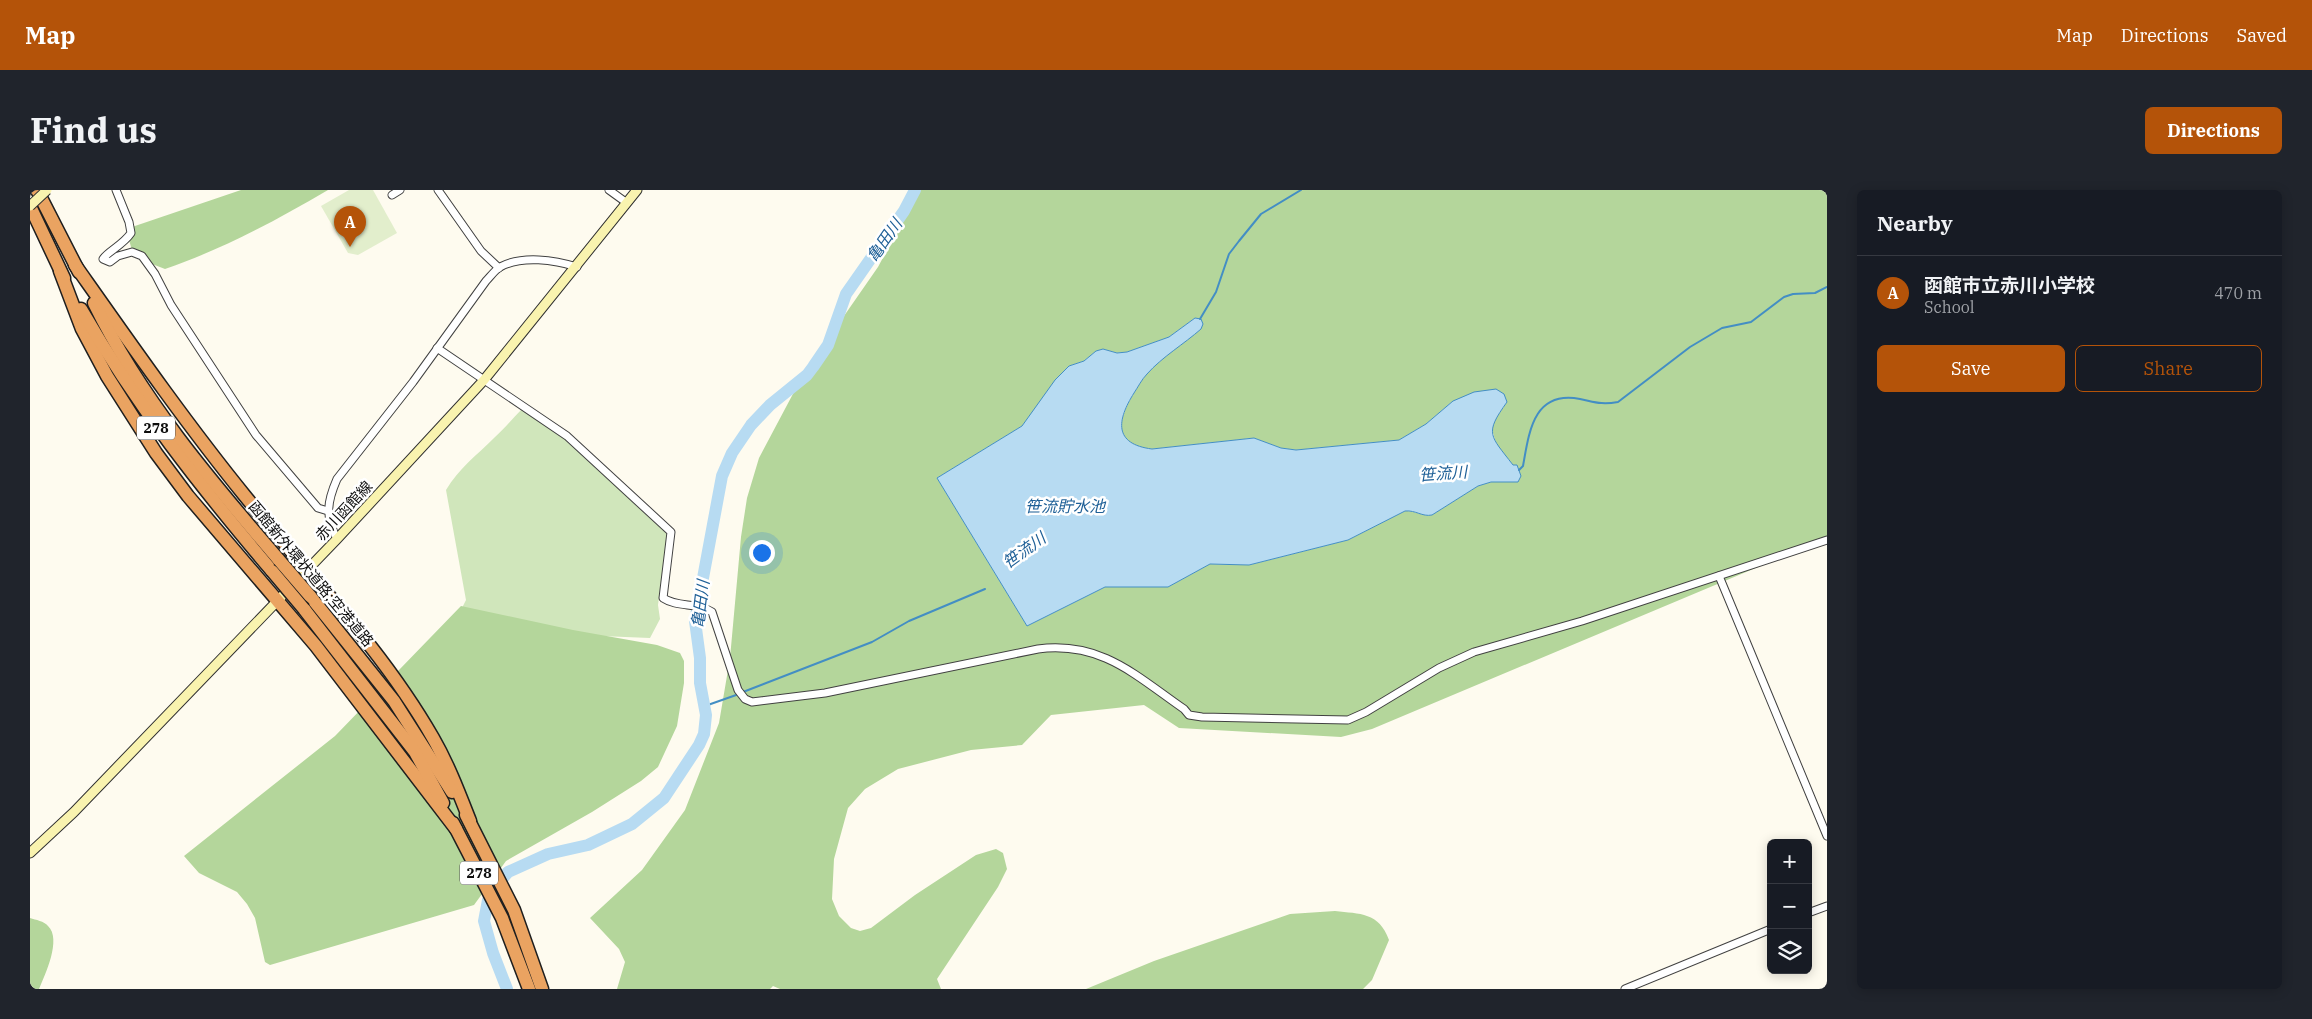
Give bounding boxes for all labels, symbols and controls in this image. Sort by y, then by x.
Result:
text: Map [25,19,75,51]
text: Map [2056,24,2093,47]
text: Directions [2121,24,2209,47]
text: Saved [2237,24,2287,47]
text: Find us [30,107,157,153]
button: Directions [2145,107,2282,154]
pin: A [334,206,366,247]
text: Nearby [1877,209,1953,237]
water label: 亀田川 [862,213,907,265]
text: 函館市立赤川小学校 [1924,273,2095,297]
text: A [1887,283,1899,303]
text: 470 m [2214,283,2262,303]
text: School [1924,297,1975,317]
button: Save [1877,345,2065,392]
button: Share [2075,345,2262,392]
road number: 278 [137,417,175,440]
water label: 笹流川 [1418,461,1470,485]
street label: 赤川函館線 [311,477,376,545]
water label: 笹流貯水池 [1025,496,1107,516]
street label: 函館新外環状道路;空港道路 [245,497,378,650]
water label: 笹流川 [999,527,1051,572]
your location [749,540,775,566]
water label: 亀田川 [687,577,713,629]
map controls [1767,839,1812,974]
button: + [1767,839,1812,884]
road number: 278 [460,861,498,884]
button: − [1767,884,1812,929]
button: layers [1767,929,1812,974]

